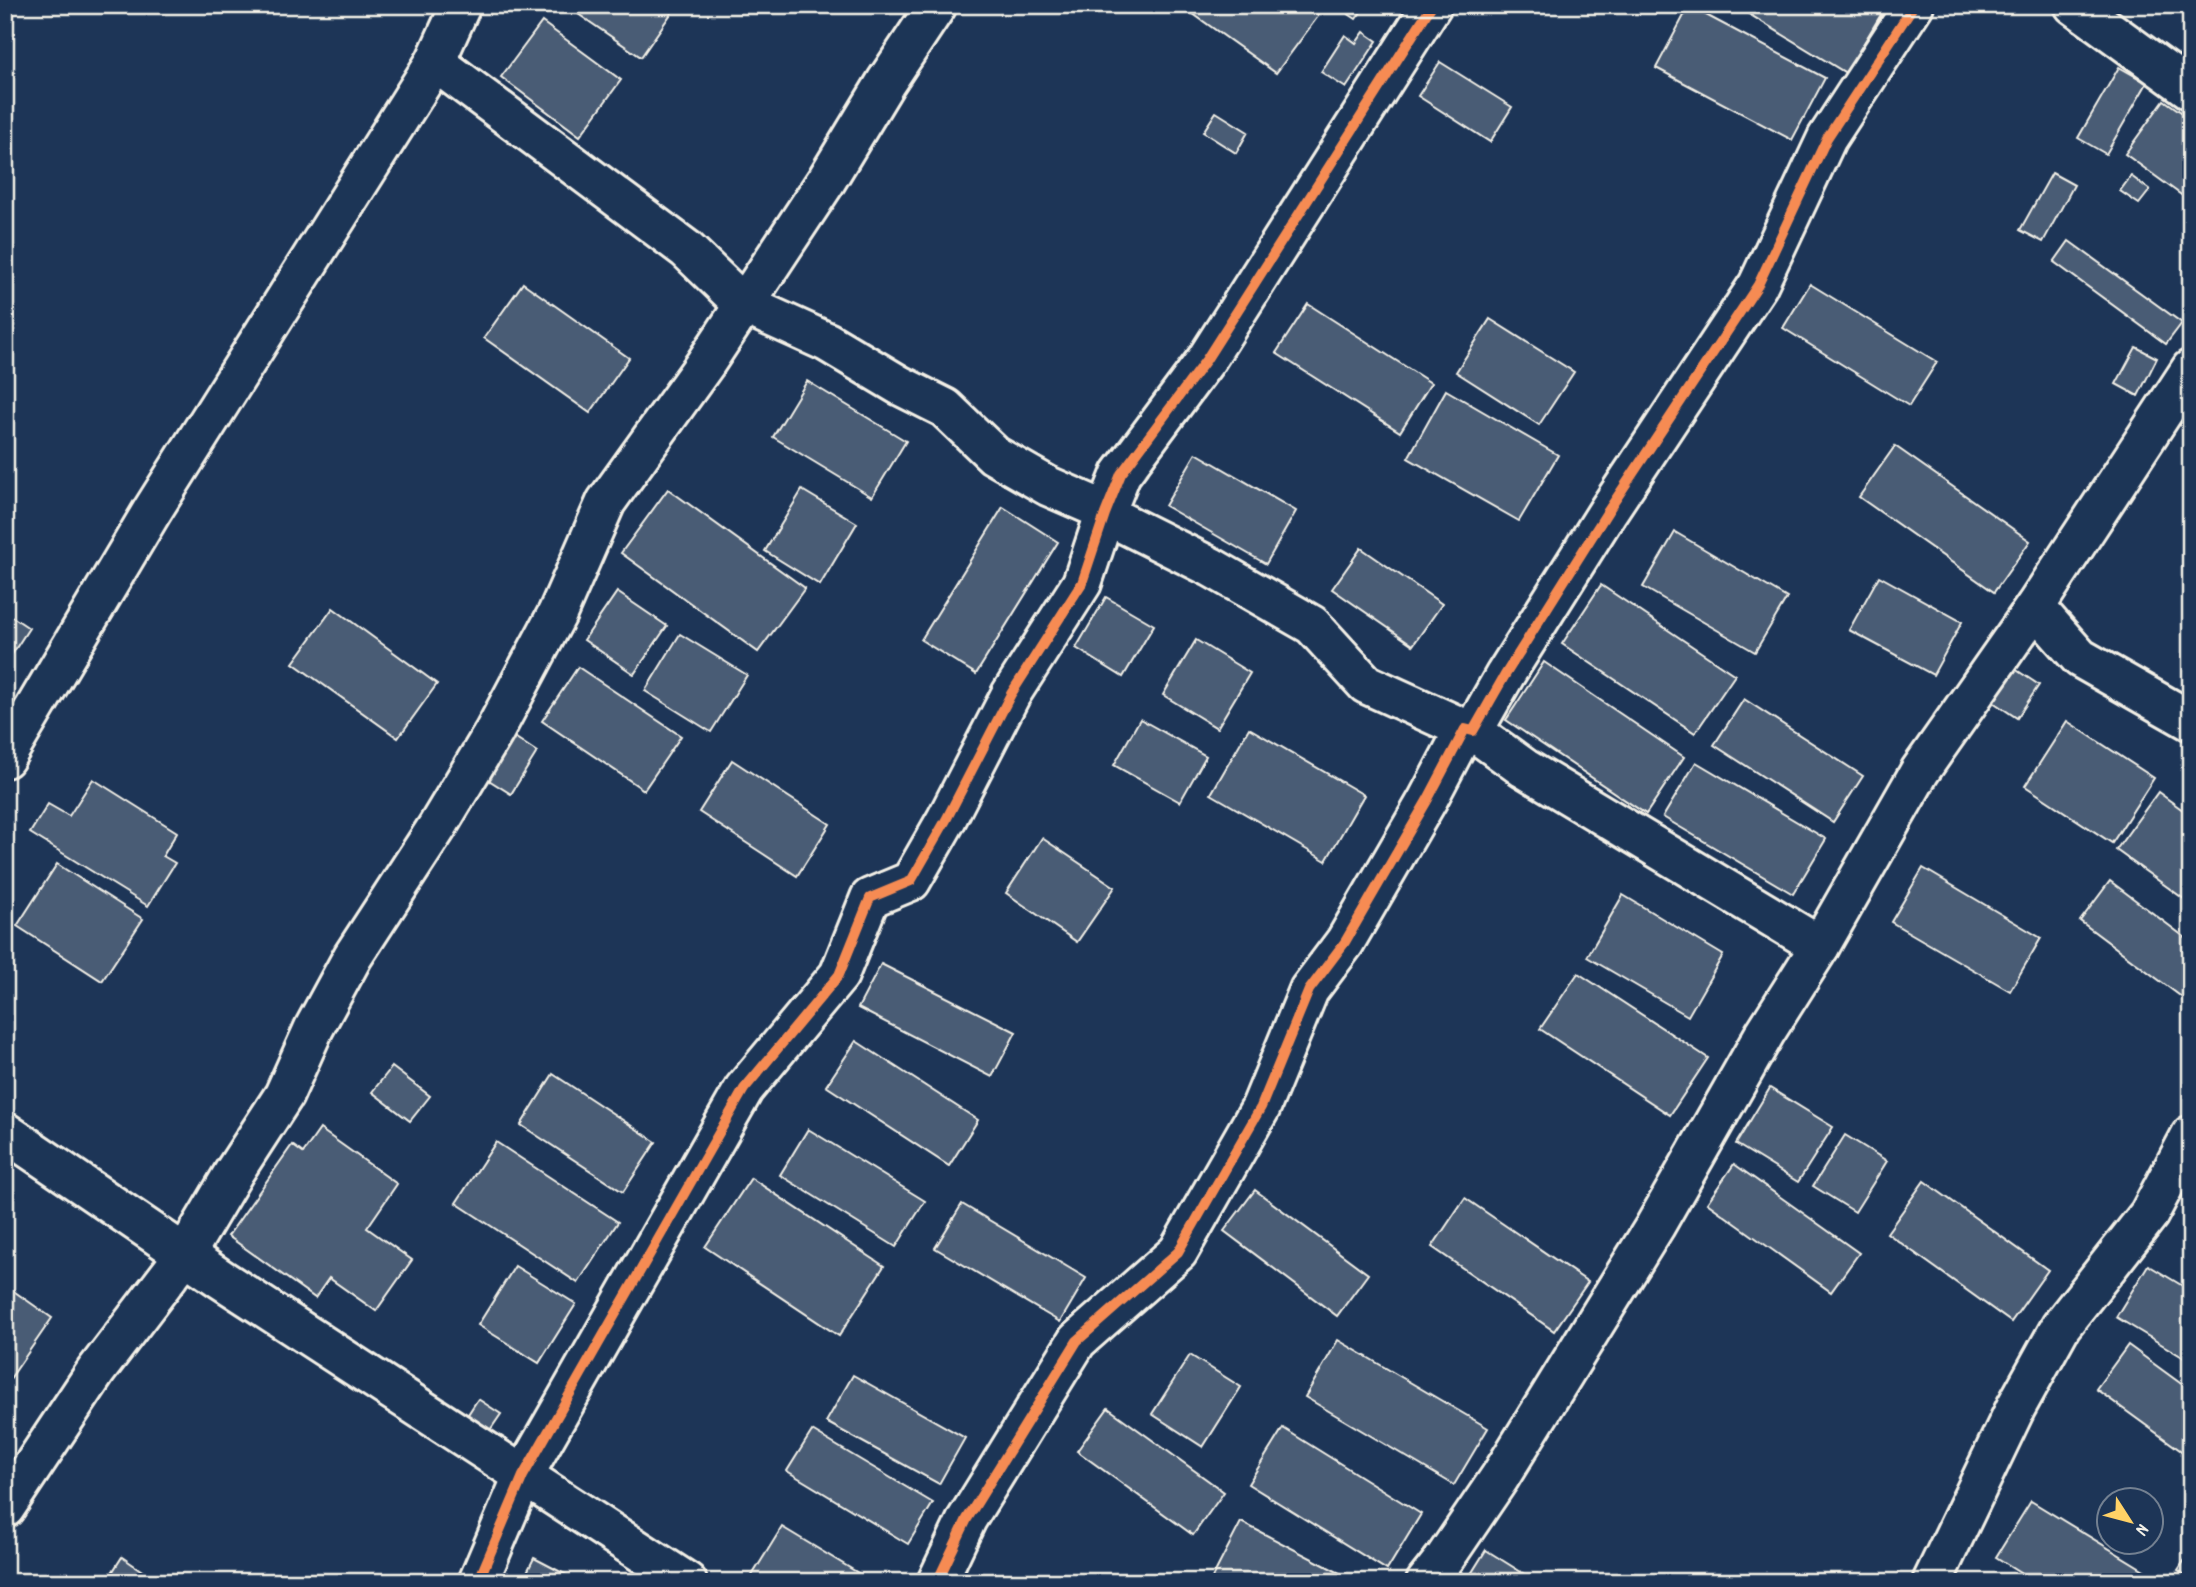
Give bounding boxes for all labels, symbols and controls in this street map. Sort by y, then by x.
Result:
north arrow [2094,1486,2164,1556]
text: N [2127,1517,2155,1541]

